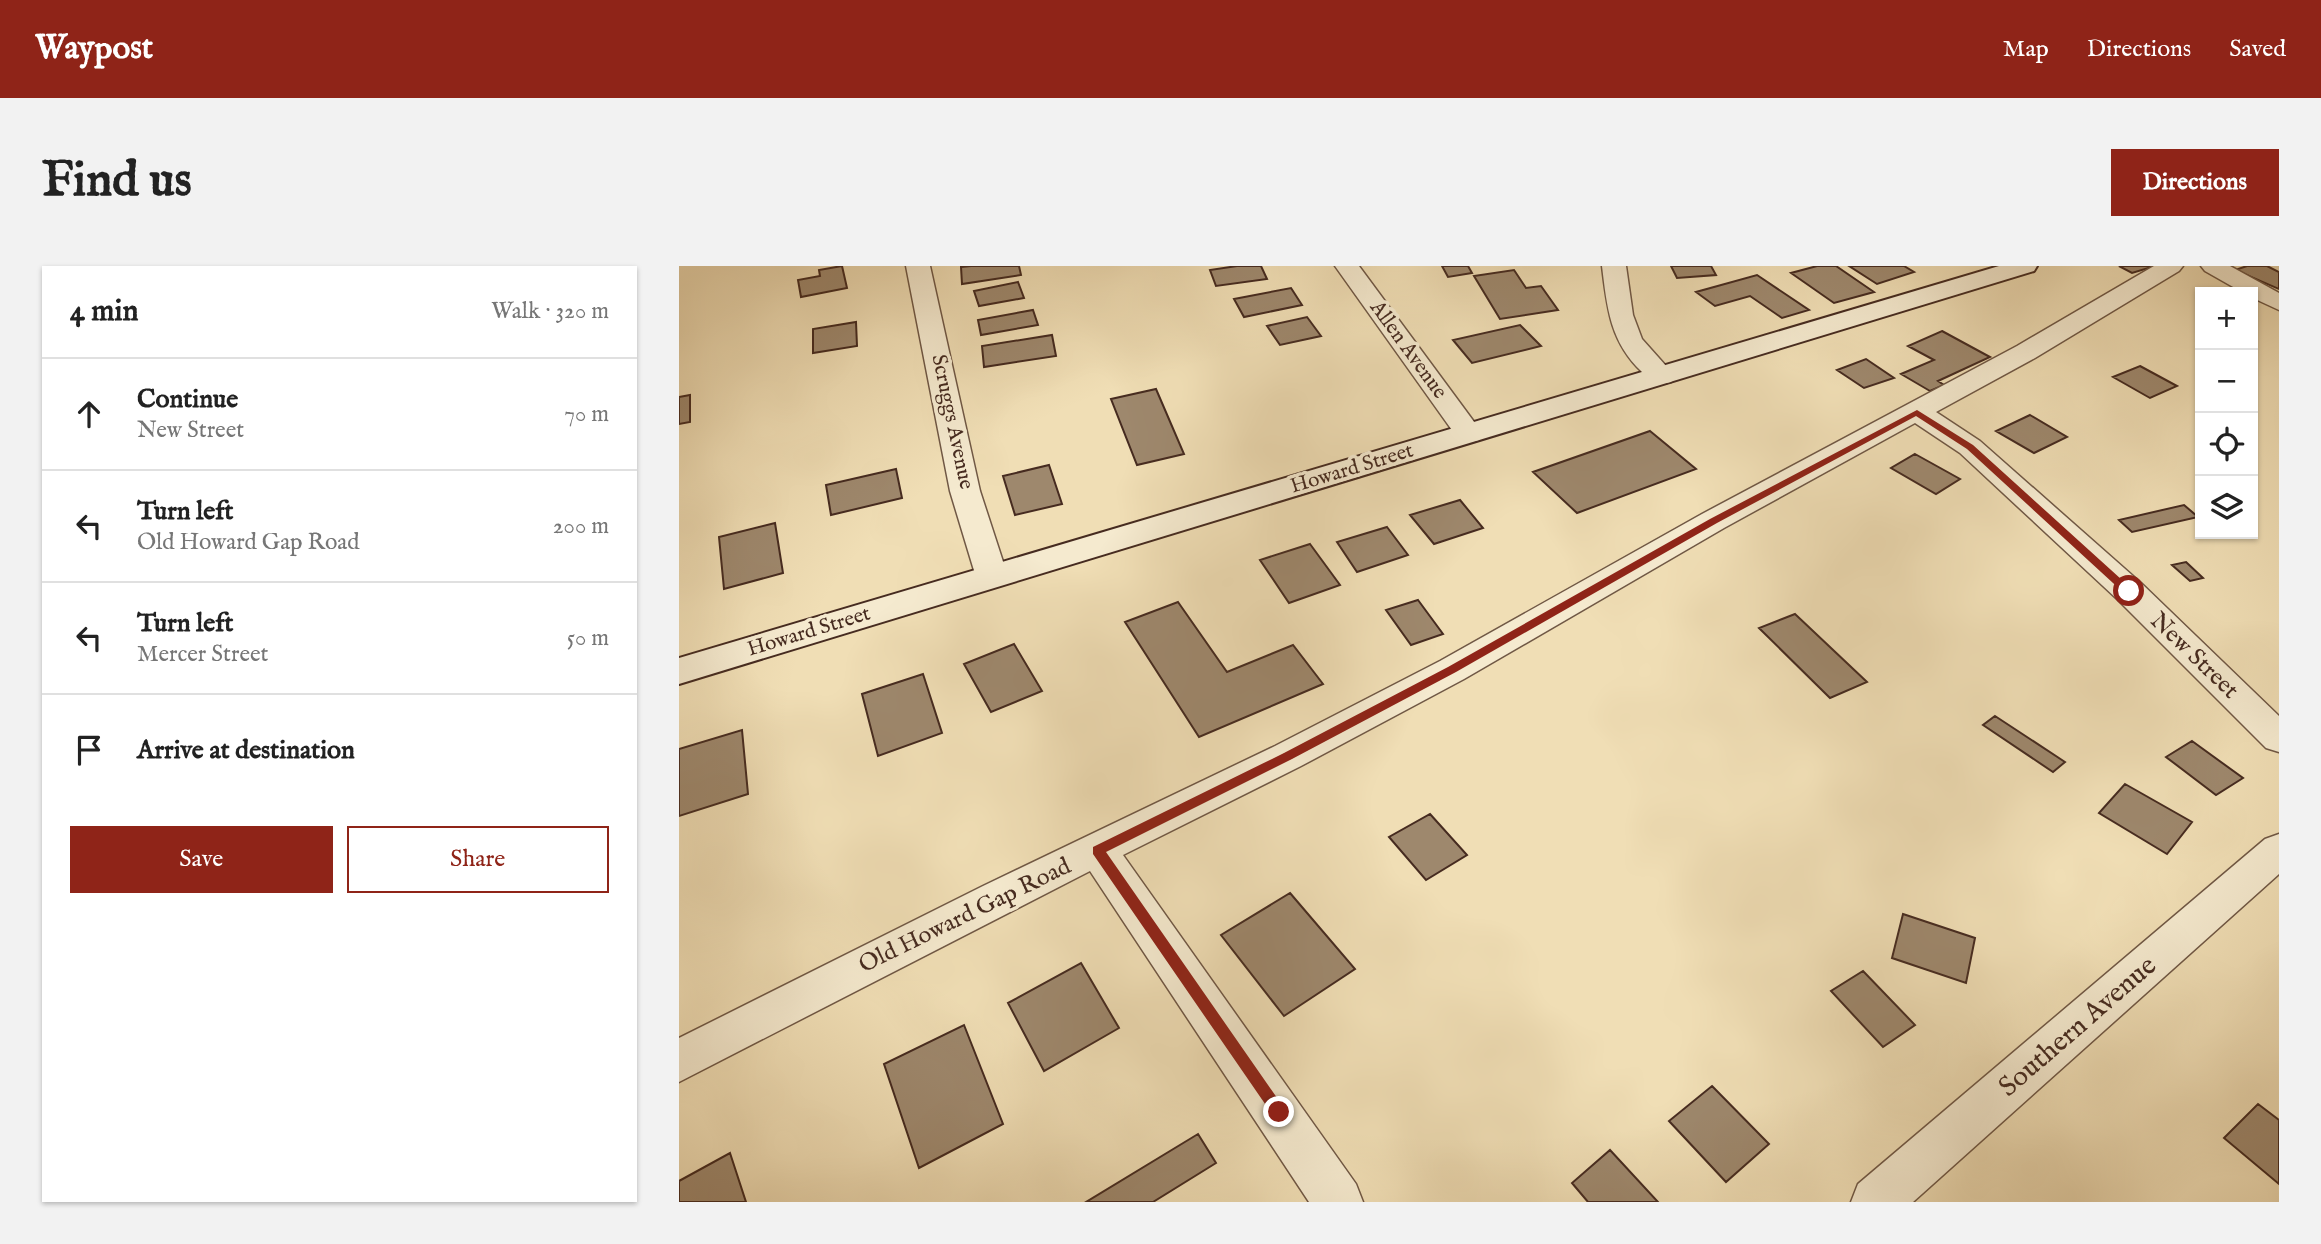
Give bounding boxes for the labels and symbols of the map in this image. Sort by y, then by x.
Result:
street label: Allen Avenue [1363,295,1453,405]
street label: Scruggs Avenue [925,352,980,492]
street label: Howard Street [1287,437,1417,501]
route start [2113,575,2144,606]
street label: Howard Street [744,600,874,664]
street label: New Street [2143,606,2245,706]
street label: Old Howard Gap Road [854,851,1076,981]
street label: Southern Avenue [1992,949,2164,1105]
route end [1263,1096,1294,1127]

